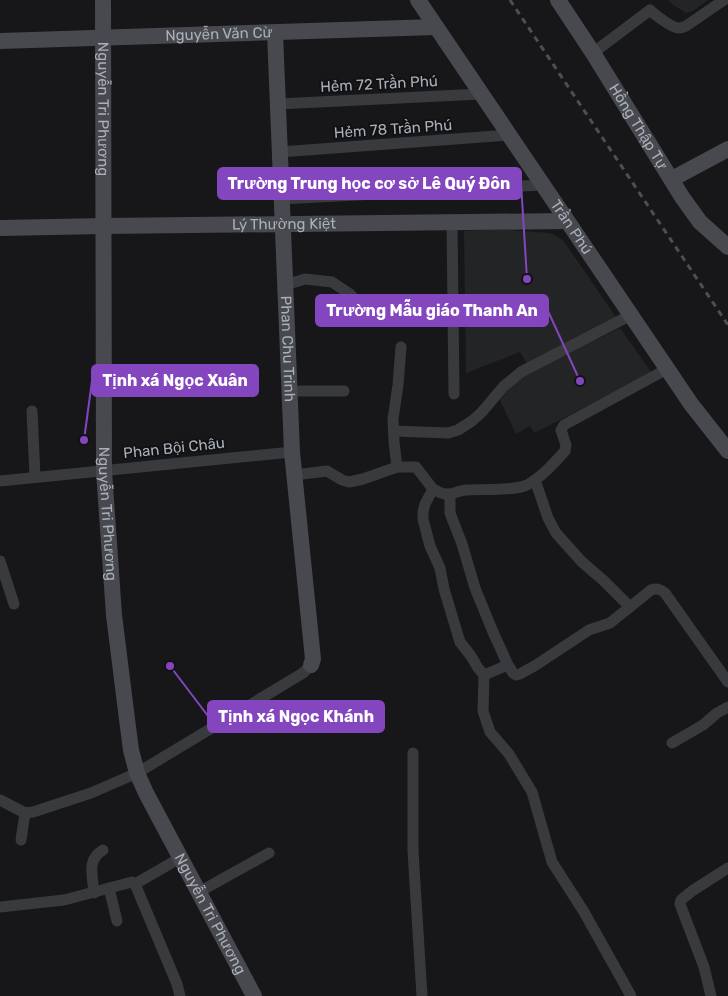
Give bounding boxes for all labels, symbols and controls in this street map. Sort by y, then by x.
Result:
street label: Nguyễn Văn Cừ [165,23,273,45]
street label: Nguyễn Tri Phương [94,42,112,176]
street label: Hẻm 72 Trần Phú [320,72,438,96]
street label: Hồng Thập Tự [605,80,672,173]
street label: Hẻm 78 Trần Phú [333,116,453,142]
callout: Trường Trung học cơ sở Lê Quý Đôn [218,168,521,199]
text: Trường Trung học cơ sở Lê Quý Đôn [228,174,510,193]
street label: Trần Phú [547,196,596,258]
street label: Lý Thường Kiệt [232,214,336,234]
street label: Phan Chu Trinh [277,295,299,402]
callout: Trường Mẫu giáo Thanh An [316,295,548,326]
text: Trường Mẫu giáo Thanh An [326,299,538,320]
callout: Tịnh xá Ngọc Xuân [92,365,258,396]
text: Tịnh xá Ngọc Xuân [102,371,248,390]
street label: Phan Bội Châu [122,434,226,462]
street label: Nguyễn Tri Phương [95,447,121,582]
callout: Tịnh xá Ngọc Khánh [208,701,384,732]
text: Tịnh xá Ngọc Khánh [218,707,374,726]
street label: Nguyễn Tri Phương [171,850,250,977]

